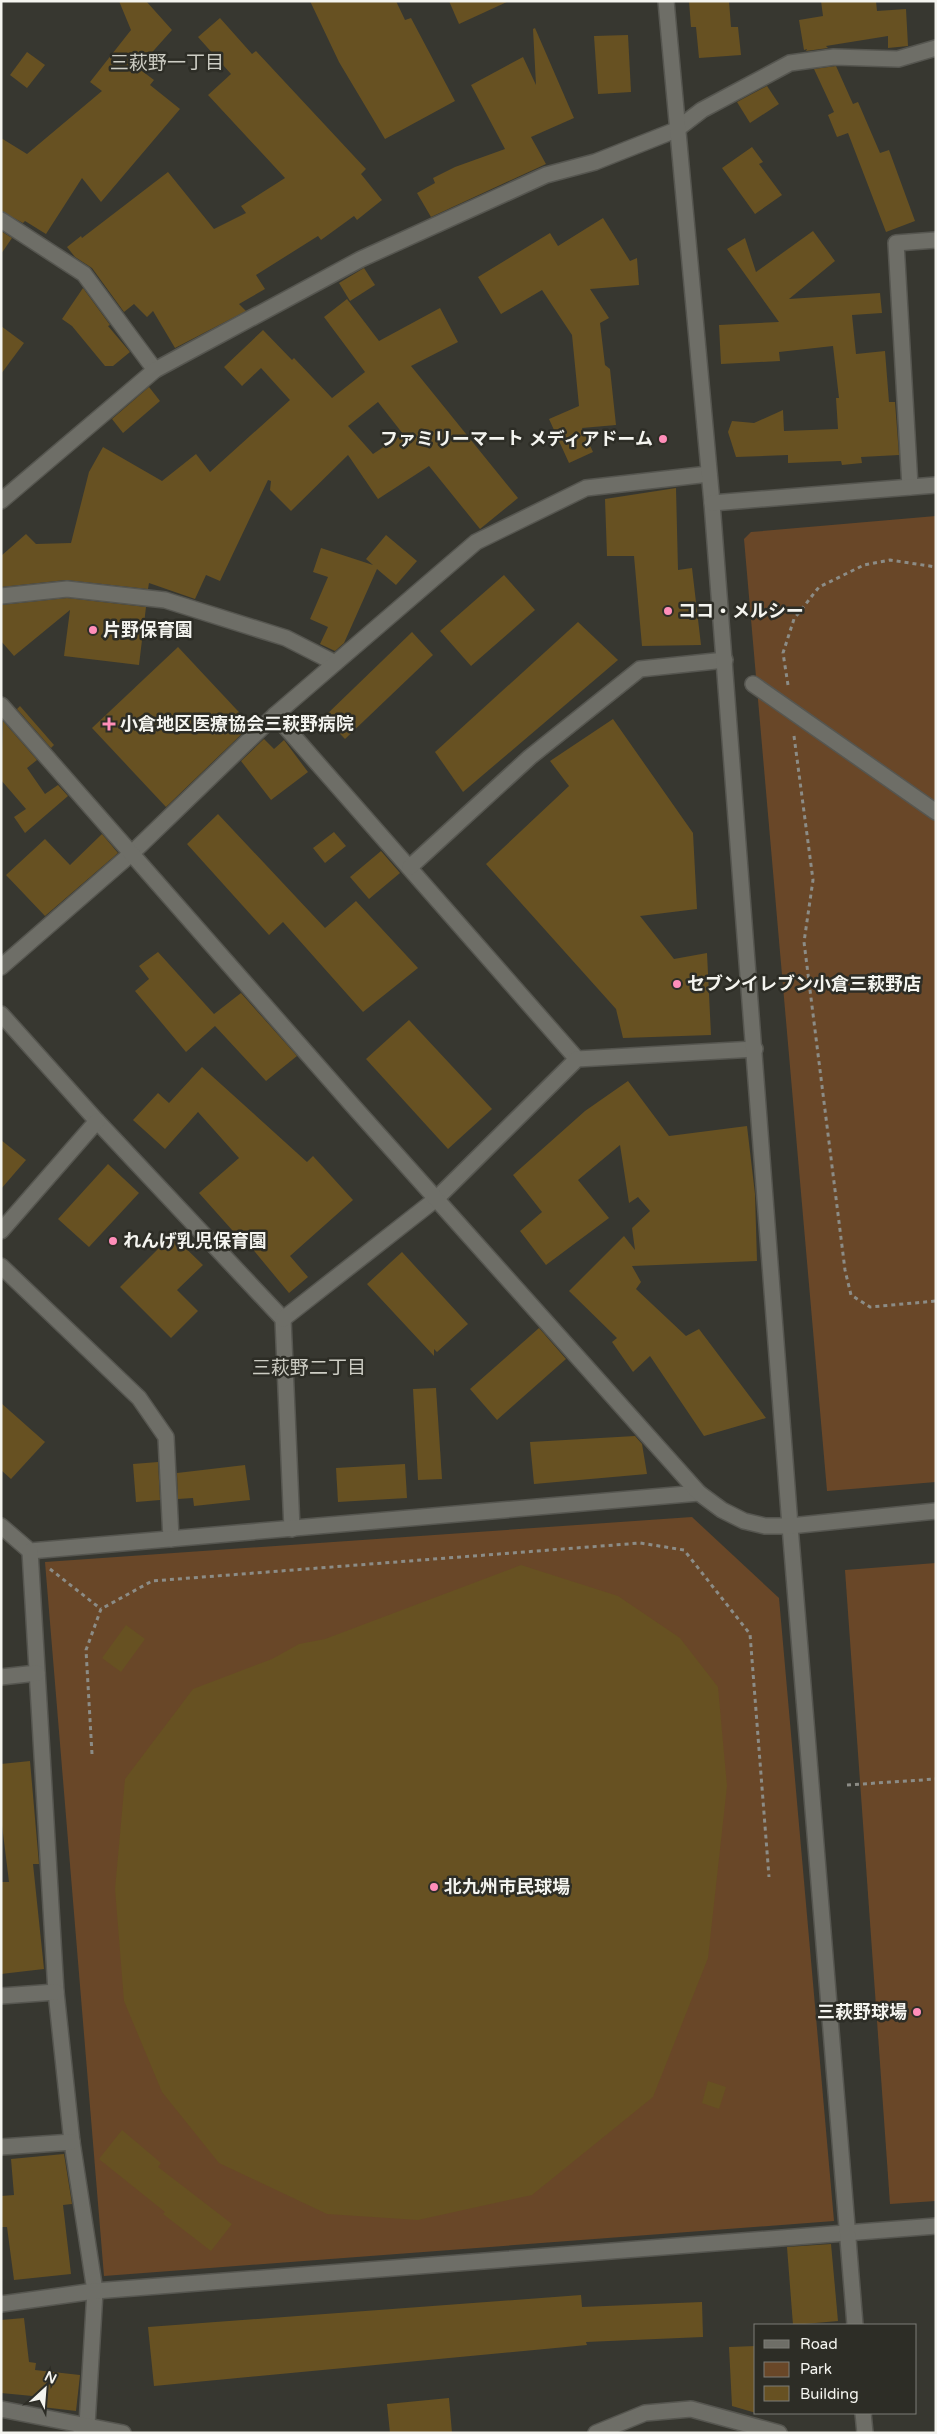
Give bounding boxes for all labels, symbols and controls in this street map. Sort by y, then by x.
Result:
district label: 三萩野一丁目 [110,52,224,74]
place label: ファミリーマート メディアドーム [380,428,653,450]
marker: ファミリーマート メディアドーム [657,433,669,445]
place label: ココ・メルシー [678,600,804,622]
marker: ココ・メルシー [662,605,674,617]
place label: 片野保育園 [103,619,193,641]
marker: 片野保育園 [87,624,99,636]
place label: 小倉地区医療協会三萩野病院 [120,713,354,735]
marker: 小倉地区医療協会三萩野病院 [102,717,116,731]
place label: セブンイレブン小倉三萩野店 [687,973,921,995]
marker: セブンイレブン小倉三萩野店 [671,978,683,990]
place label: れんげ乳児保育園 [123,1230,267,1252]
marker: れんげ乳児保育園 [107,1235,119,1247]
district label: 三萩野二丁目 [252,1357,366,1379]
place label: 北九州市民球場 [444,1876,570,1898]
marker: 北九州市民球場 [428,1881,440,1893]
place label: 三萩野球場 [817,2001,907,2023]
marker: 三萩野球場 [911,2006,923,2018]
legend [754,2324,917,2414]
text: Road [800,2335,838,2353]
text: Park [800,2360,832,2378]
north arrow [20,2364,70,2414]
text: N [42,2368,59,2388]
text: Building [800,2385,859,2403]

